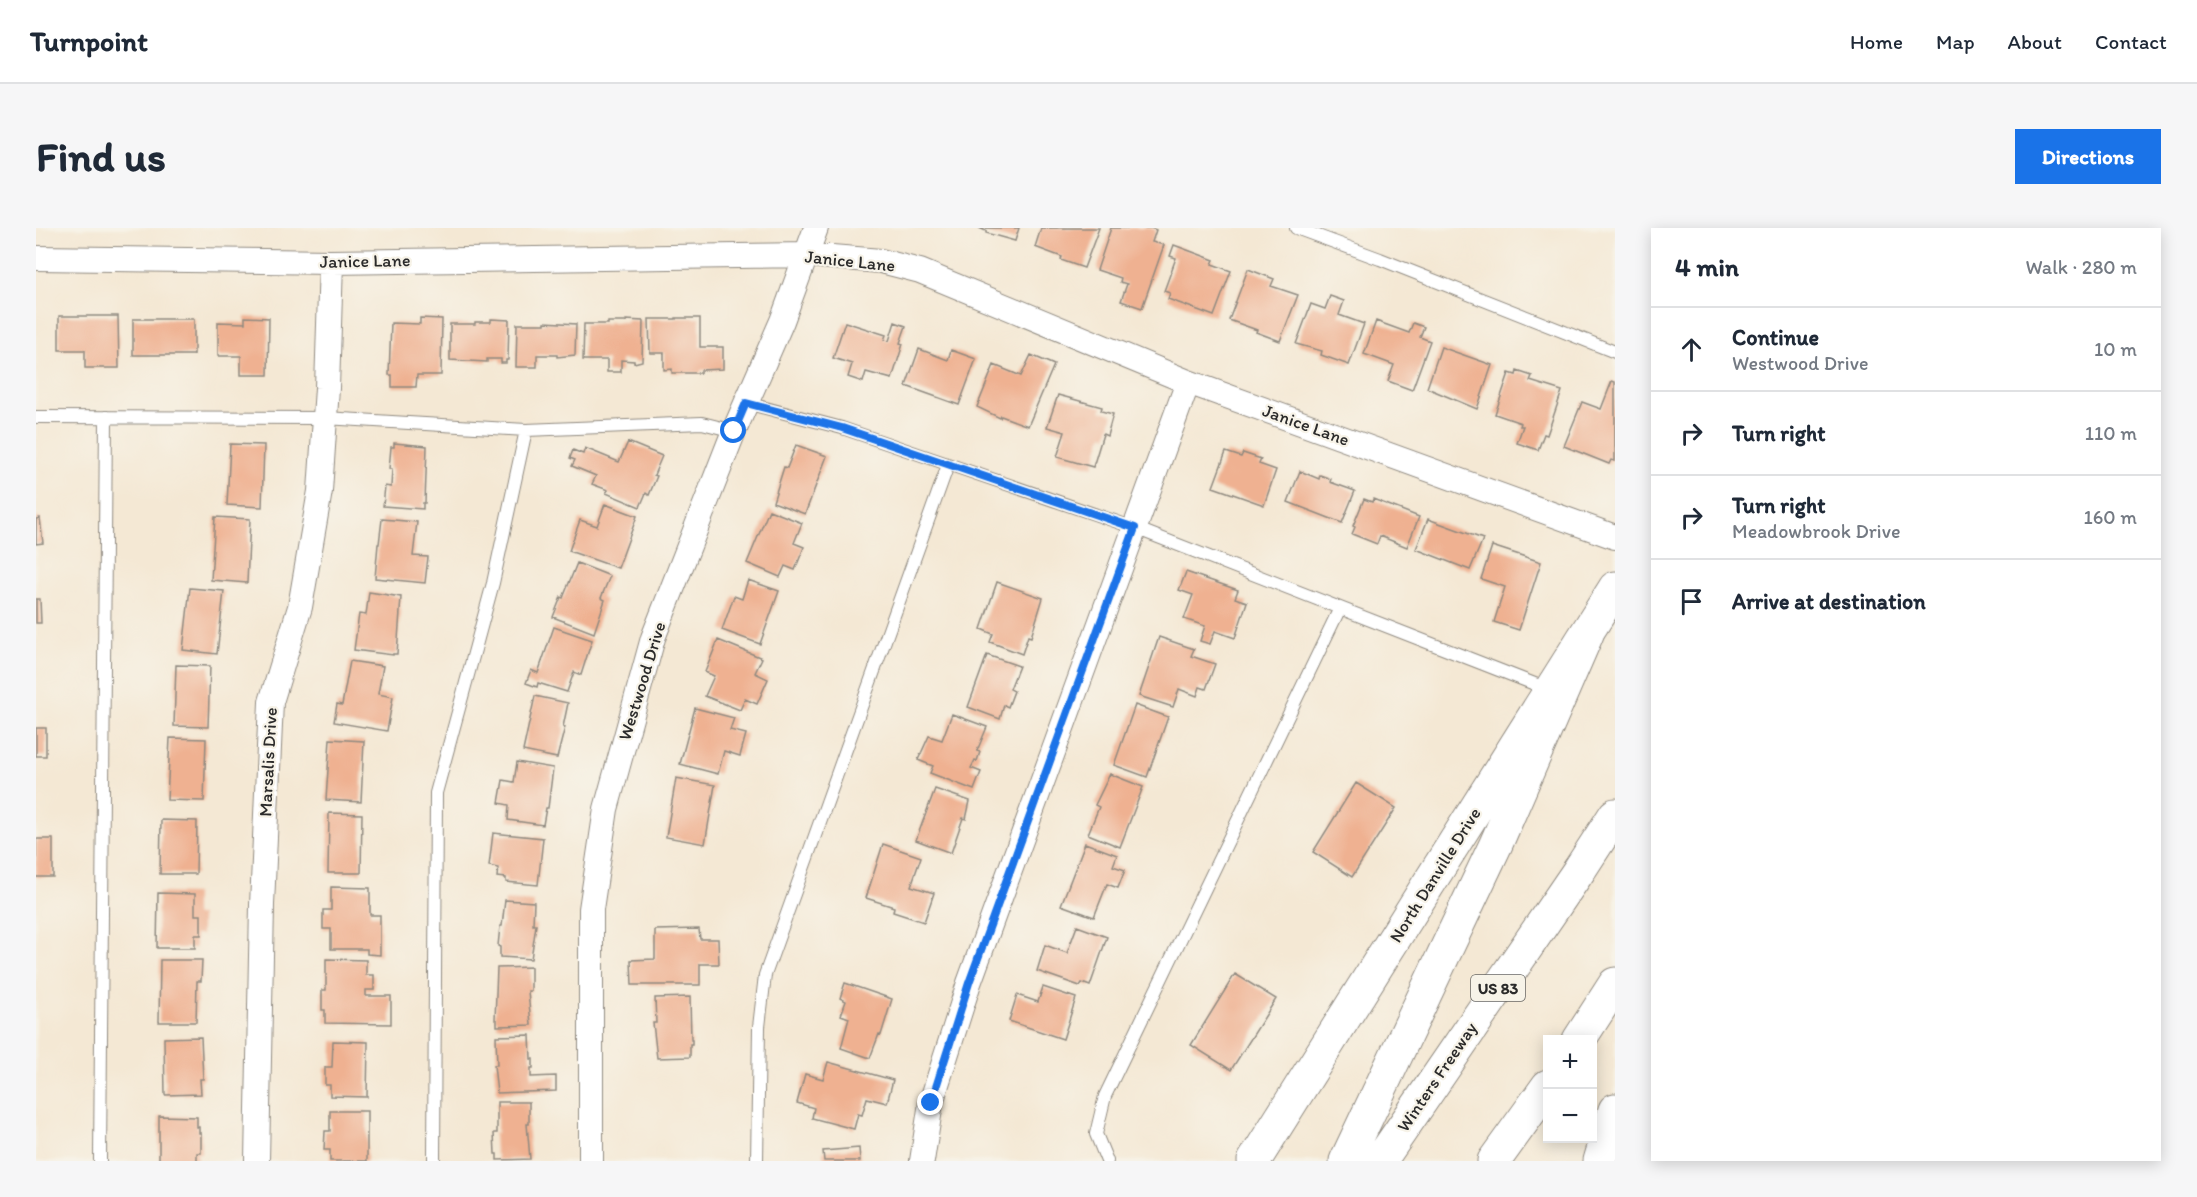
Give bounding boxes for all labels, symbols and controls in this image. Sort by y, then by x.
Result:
text: Turnpoint [30,24,148,58]
text: Home [1850,29,1903,54]
text: Map [1936,29,1975,54]
text: About [2008,29,2062,54]
text: Contact [2095,29,2167,54]
button: Directions [2015,129,2161,184]
text: Find us [36,131,166,182]
street label: Janice Lane [804,245,896,277]
street label: Janice Lane [319,249,411,273]
text: 4 min [1675,251,1739,283]
text: Walk · 280 m [2025,255,2137,279]
text: Continue [1732,324,1819,351]
icon: ahead [1675,333,1708,366]
text: 10 m [2094,337,2137,361]
text: Westwood Drive [1732,351,1868,375]
street label: Janice Lane [1260,399,1352,451]
route start [720,417,746,443]
icon: right [1675,417,1708,450]
text: Turn right [1732,420,1826,447]
text: 110 m [2085,421,2137,445]
text: Turn right [1732,492,1826,519]
icon: right [1675,501,1708,534]
text: 160 m [2084,505,2137,529]
text: Meadowbrook Drive [1732,519,1900,543]
icon: arrive [1675,585,1708,618]
text: Arrive at destination [1732,588,1926,615]
street label: Westwood Drive [614,619,670,743]
street label: Marsalis Drive [254,707,282,817]
street label: North Danville Drive [1385,803,1485,947]
road number: US 83 [1471,975,1525,1001]
street label: Winters Freeway [1392,1018,1482,1136]
map controls [1543,1035,1597,1143]
button: + [1543,1035,1597,1089]
route end [917,1089,943,1115]
button: − [1543,1089,1597,1143]

